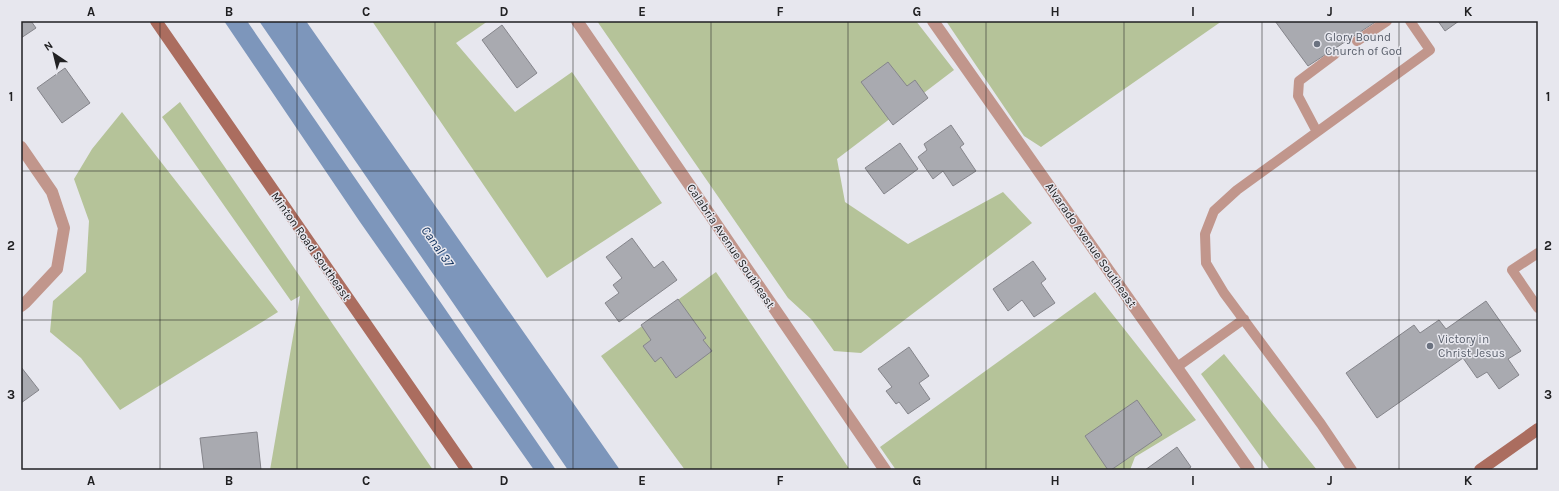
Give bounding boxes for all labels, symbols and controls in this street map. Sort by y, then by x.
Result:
text: A [87,4,95,19]
text: B [225,4,233,19]
text: C [362,4,370,19]
text: D [500,4,509,19]
text: E [638,4,646,19]
text: F [776,4,784,19]
text: G [913,4,921,19]
text: H [1050,4,1060,19]
text: I [1191,4,1195,19]
text: J [1327,4,1333,19]
text: K [1464,4,1473,19]
place label: Glory Bound Church of God [1325,30,1402,58]
north arrow [34,34,74,74]
text: N [42,39,56,54]
marker: Glory Bound Church of God [1312,39,1322,49]
text: 1 [9,89,13,104]
text: 1 [1546,89,1550,104]
street label: Alvarado Avenue Southeast [1042,180,1140,310]
street label: Calabria Avenue Southeast [684,181,778,311]
street label: Minton Road Southeast [268,189,354,303]
water label: Canal 37 [418,223,458,271]
text: 2 [7,238,15,253]
text: 2 [1544,238,1552,253]
place label: Victory in Christ Jesus [1438,332,1505,360]
marker: Victory in Christ Jesus [1425,341,1435,351]
text: 3 [7,387,15,402]
text: 3 [1544,387,1552,402]
text: A [87,473,95,488]
text: B [225,473,233,488]
text: C [362,473,370,488]
text: D [500,473,509,488]
text: E [638,473,646,488]
text: F [776,473,784,488]
text: G [913,473,921,488]
text: H [1050,473,1060,488]
text: I [1191,473,1195,488]
text: J [1327,473,1333,488]
text: K [1464,473,1473,488]

